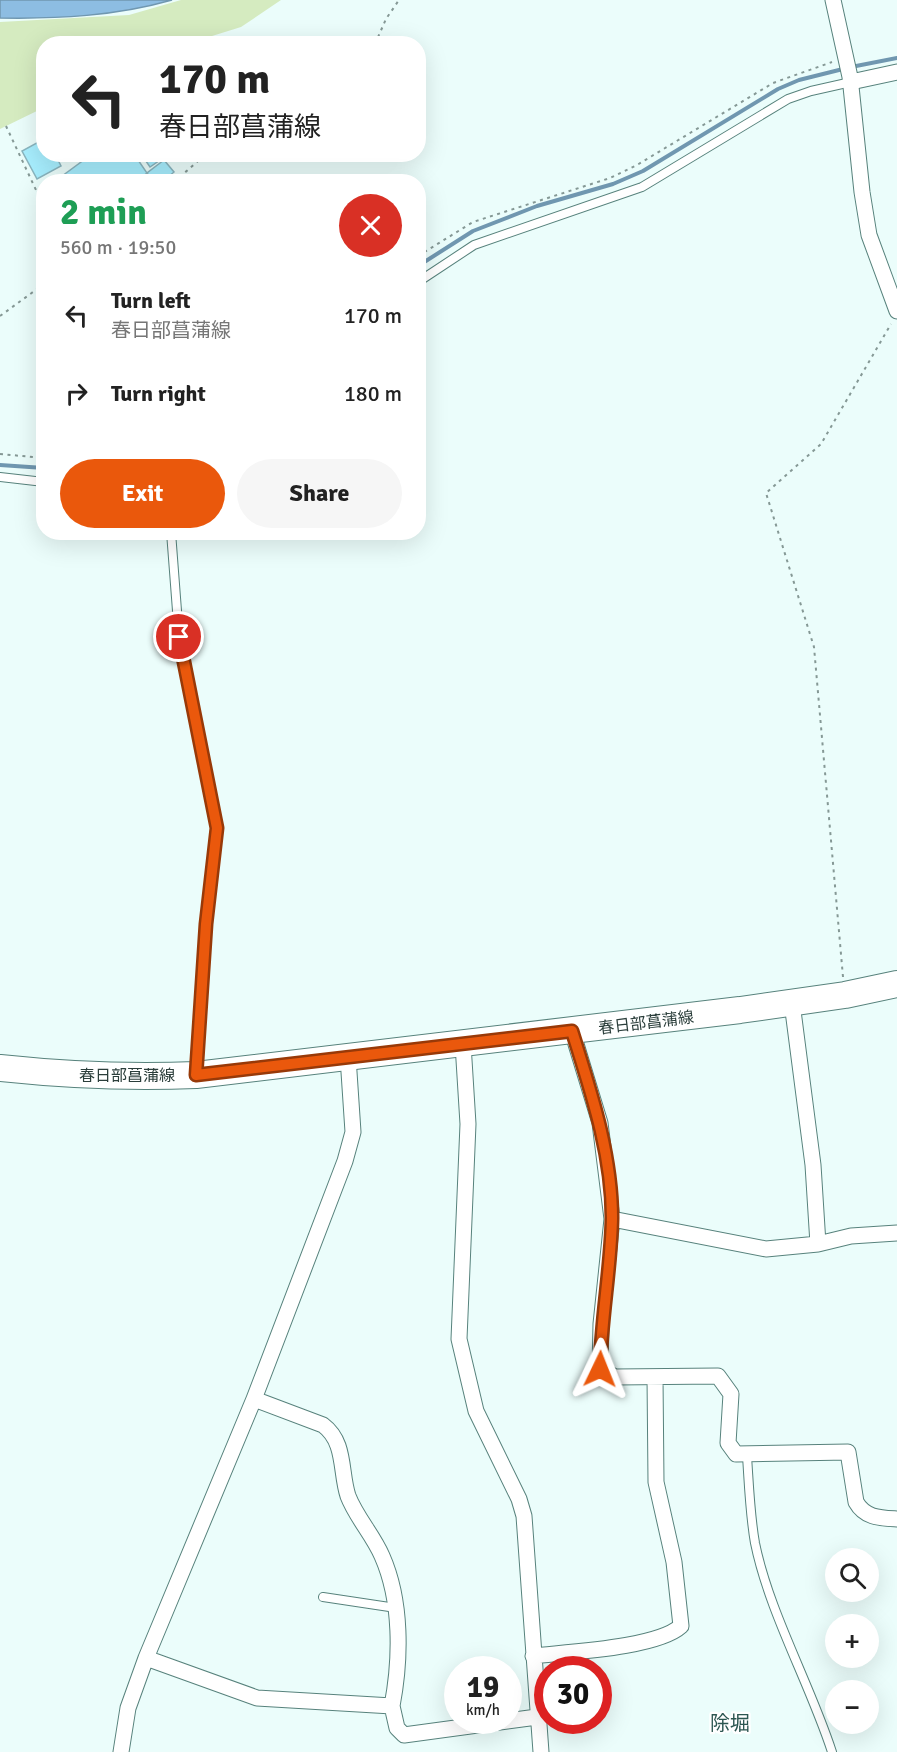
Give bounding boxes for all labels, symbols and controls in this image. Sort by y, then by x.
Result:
text: 170 m [159,54,270,105]
icon: left [60,60,138,138]
text: 春日部菖蒲線 [159,111,321,144]
text: 2 min [60,190,147,235]
button: close [339,194,402,257]
text: 560 m · 19:50 [60,235,176,260]
text: Turn left [111,287,191,314]
icon: left [60,299,93,332]
text: 170 m [344,302,402,329]
text: 春日部菖蒲線 [111,318,231,343]
icon: right [60,377,93,410]
text: Turn right [111,380,206,407]
text: 180 m [344,380,402,407]
button: Exit [60,459,225,528]
button: Share [237,459,402,528]
pin [153,611,204,662]
icon: arrive [162,620,195,653]
street label: 春日部菖蒲線 [597,1007,695,1039]
street label: 春日部菖蒲線 [79,1066,175,1086]
position arrow [568,1337,632,1401]
map controls [825,1548,879,1734]
button: search [825,1548,879,1602]
button: + [825,1614,879,1668]
speed limit sign: 30 [534,1656,612,1734]
text: 19 [467,1669,499,1706]
button: − [825,1680,879,1734]
text: km/h [466,1701,500,1719]
district label: 除堀 [710,1711,750,1736]

